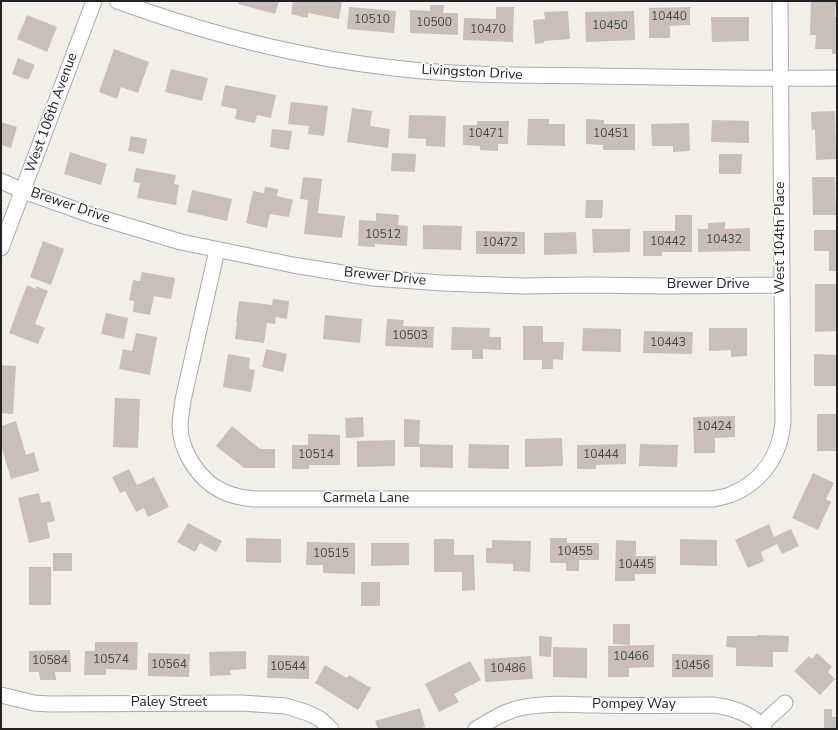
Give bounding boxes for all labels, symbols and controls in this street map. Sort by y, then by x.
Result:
house number: 10440 [651,10,687,24]
house number: 10510 [354,13,390,27]
house number: 10500 [416,16,452,30]
house number: 10450 [592,19,628,33]
house number: 10470 [470,23,506,37]
street label: West 106th Avenue [22,51,82,175]
street label: Livingston Drive [421,62,523,84]
house number: 10471 [468,127,504,141]
house number: 10451 [593,127,629,141]
street label: West 104th Place [773,181,789,295]
street label: Brewer Drive [28,185,112,227]
house number: 10512 [365,228,401,242]
house number: 10432 [706,233,742,247]
house number: 10442 [650,235,686,249]
house number: 10472 [482,236,518,250]
street label: Brewer Drive [343,264,427,290]
street label: Brewer Drive [667,277,749,293]
house number: 10503 [392,329,428,343]
house number: 10443 [650,336,686,350]
house number: 10424 [696,420,732,434]
house number: 10514 [298,448,334,462]
house number: 10444 [583,448,619,462]
street label: Carmela Lane [323,491,409,507]
house number: 10455 [557,545,593,559]
house number: 10515 [313,547,349,561]
house number: 10445 [618,558,654,572]
house number: 10466 [613,650,649,664]
house number: 10574 [93,653,129,667]
house number: 10584 [32,654,68,668]
house number: 10564 [151,658,187,672]
house number: 10456 [674,659,710,673]
house number: 10544 [270,660,306,674]
house number: 10486 [490,662,526,676]
street label: Paley Street [131,695,207,711]
street label: Pompey Way [592,697,676,713]

